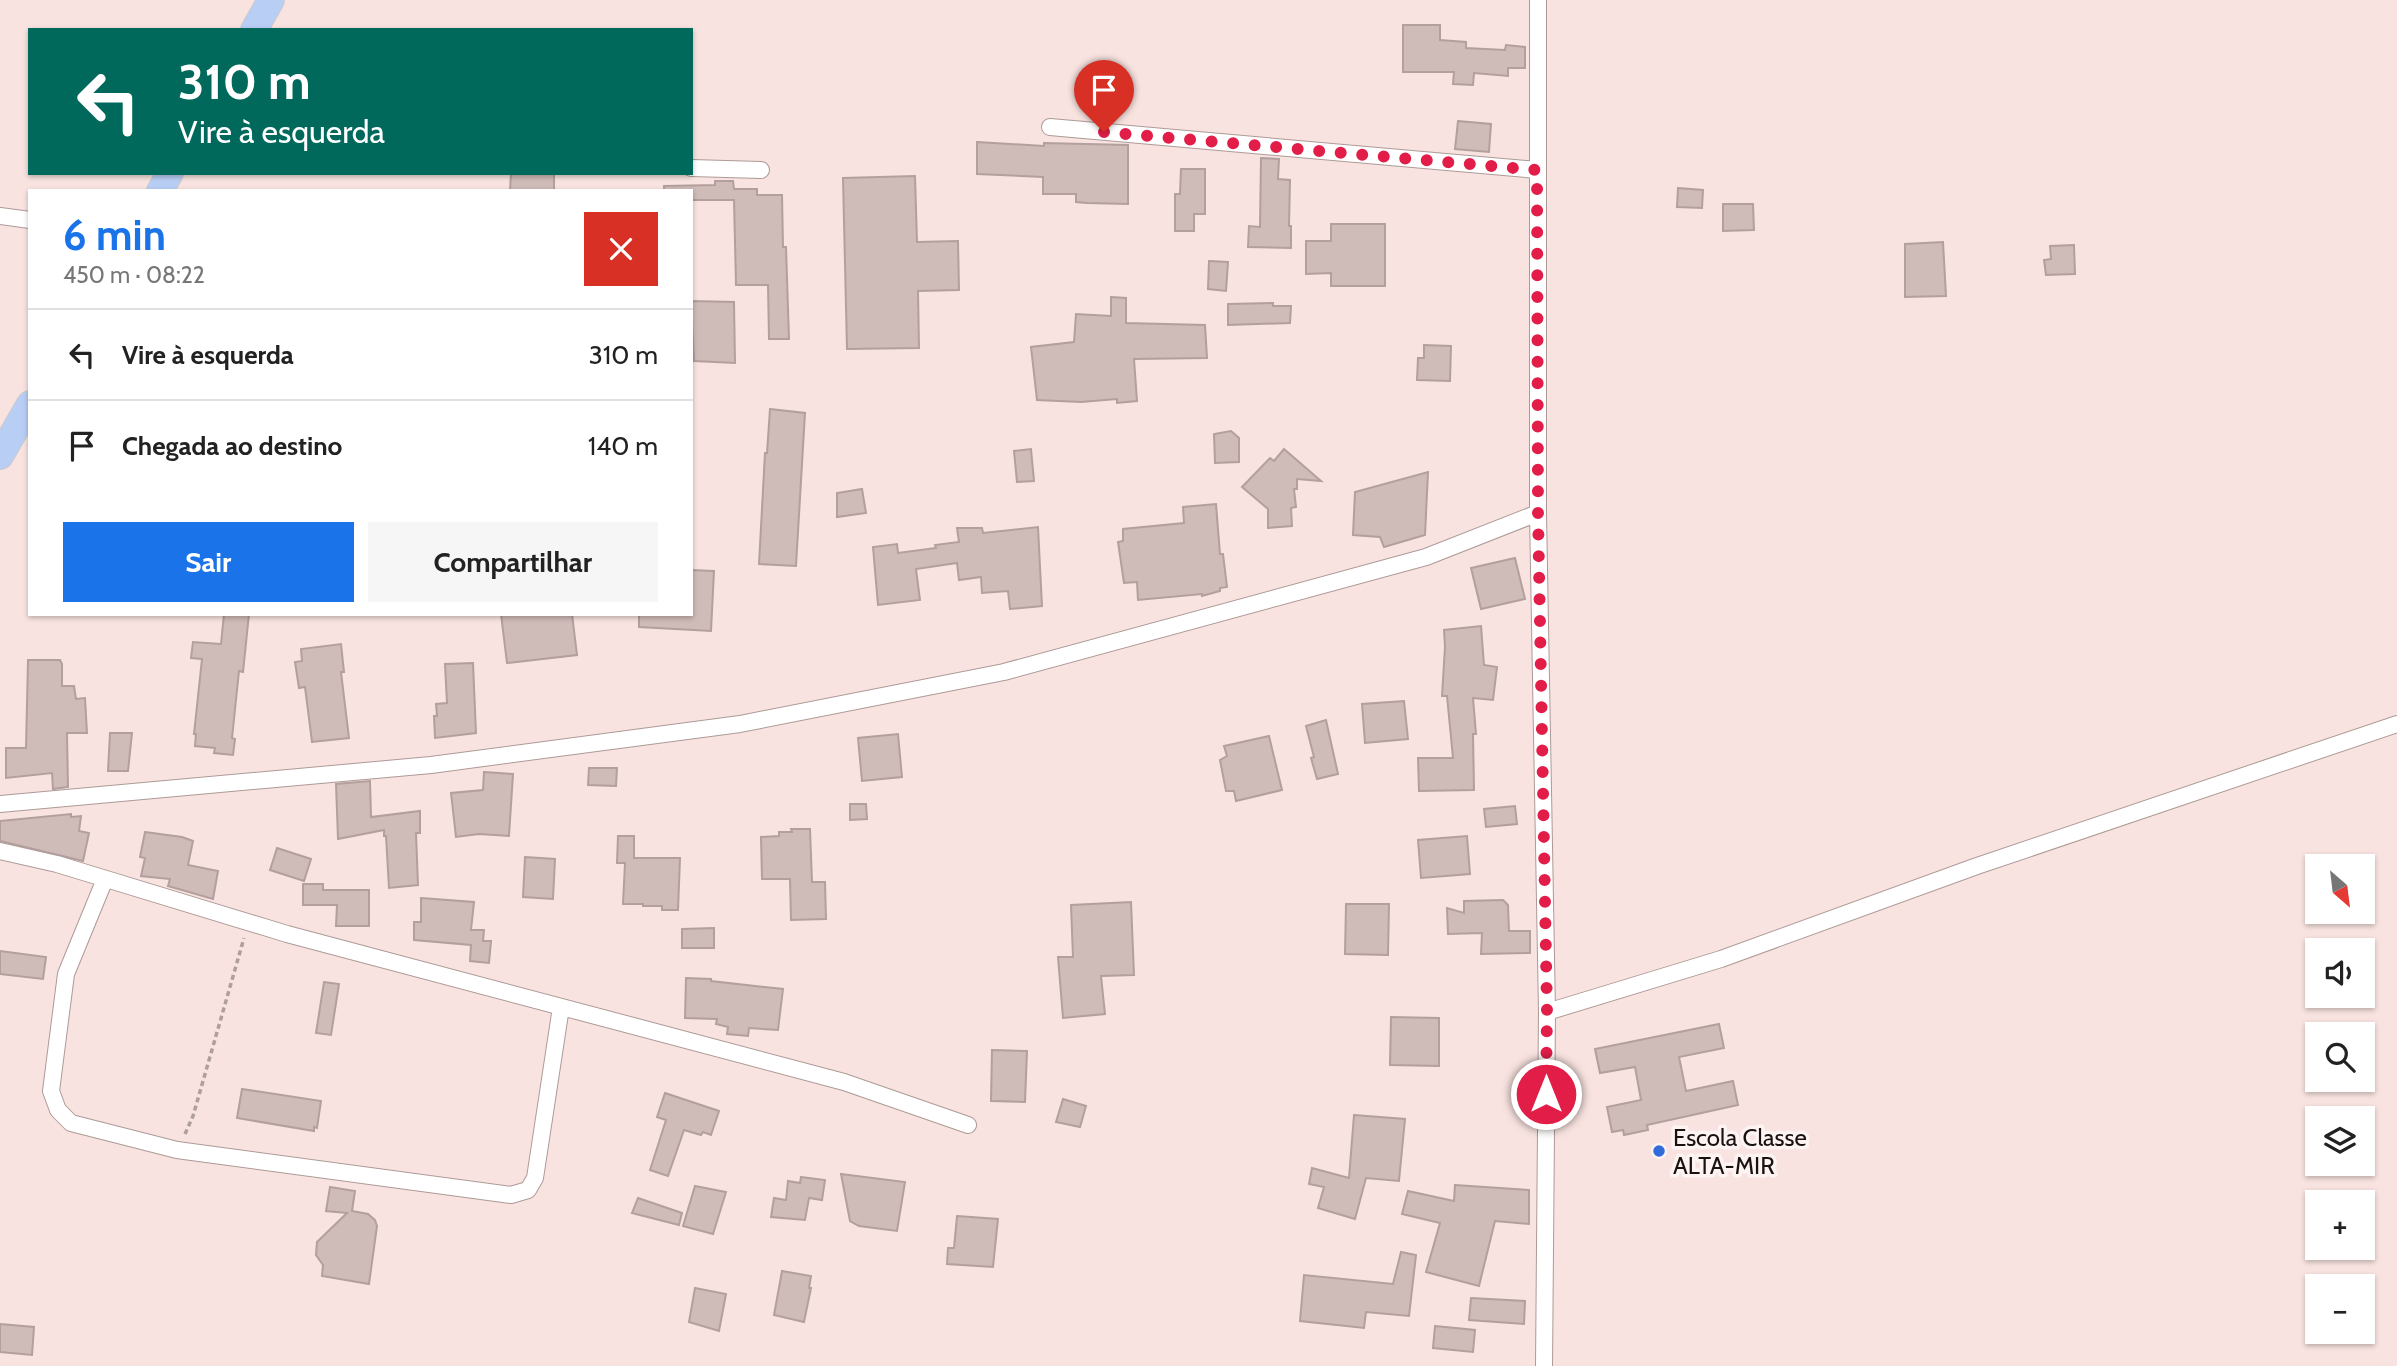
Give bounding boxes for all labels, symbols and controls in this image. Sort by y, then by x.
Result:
text: 310 m [178,52,311,111]
icon: left [63,56,154,147]
pin [1074,60,1134,132]
icon: arrive [1085,71,1123,109]
text: Vire à esquerda [178,112,385,151]
text: 6 min [63,209,166,261]
button: close [584,212,658,286]
text: 450 m · 08:22 [63,261,205,289]
icon: left [63,336,101,374]
text: Vire à esquerda [122,339,294,371]
text: 310 m [589,339,658,371]
icon: arrive [63,427,101,465]
text: Chegada ao destino [122,430,342,462]
text: 140 m [588,430,658,462]
button: Sair [63,522,354,602]
button: Compartilhar [368,522,658,602]
north arrow [2305,854,2375,924]
map controls [2305,854,2375,1344]
button: sound [2305,938,2375,1008]
button: search [2305,1022,2375,1092]
position arrow [1509,1057,1583,1131]
button: layers [2305,1106,2375,1176]
place label: Escola Classe ALTA-MIR [1673,1123,1807,1180]
marker: Escola Classe ALTA-MIR [1651,1143,1667,1159]
button: + [2305,1190,2375,1260]
button: − [2305,1274,2375,1344]

